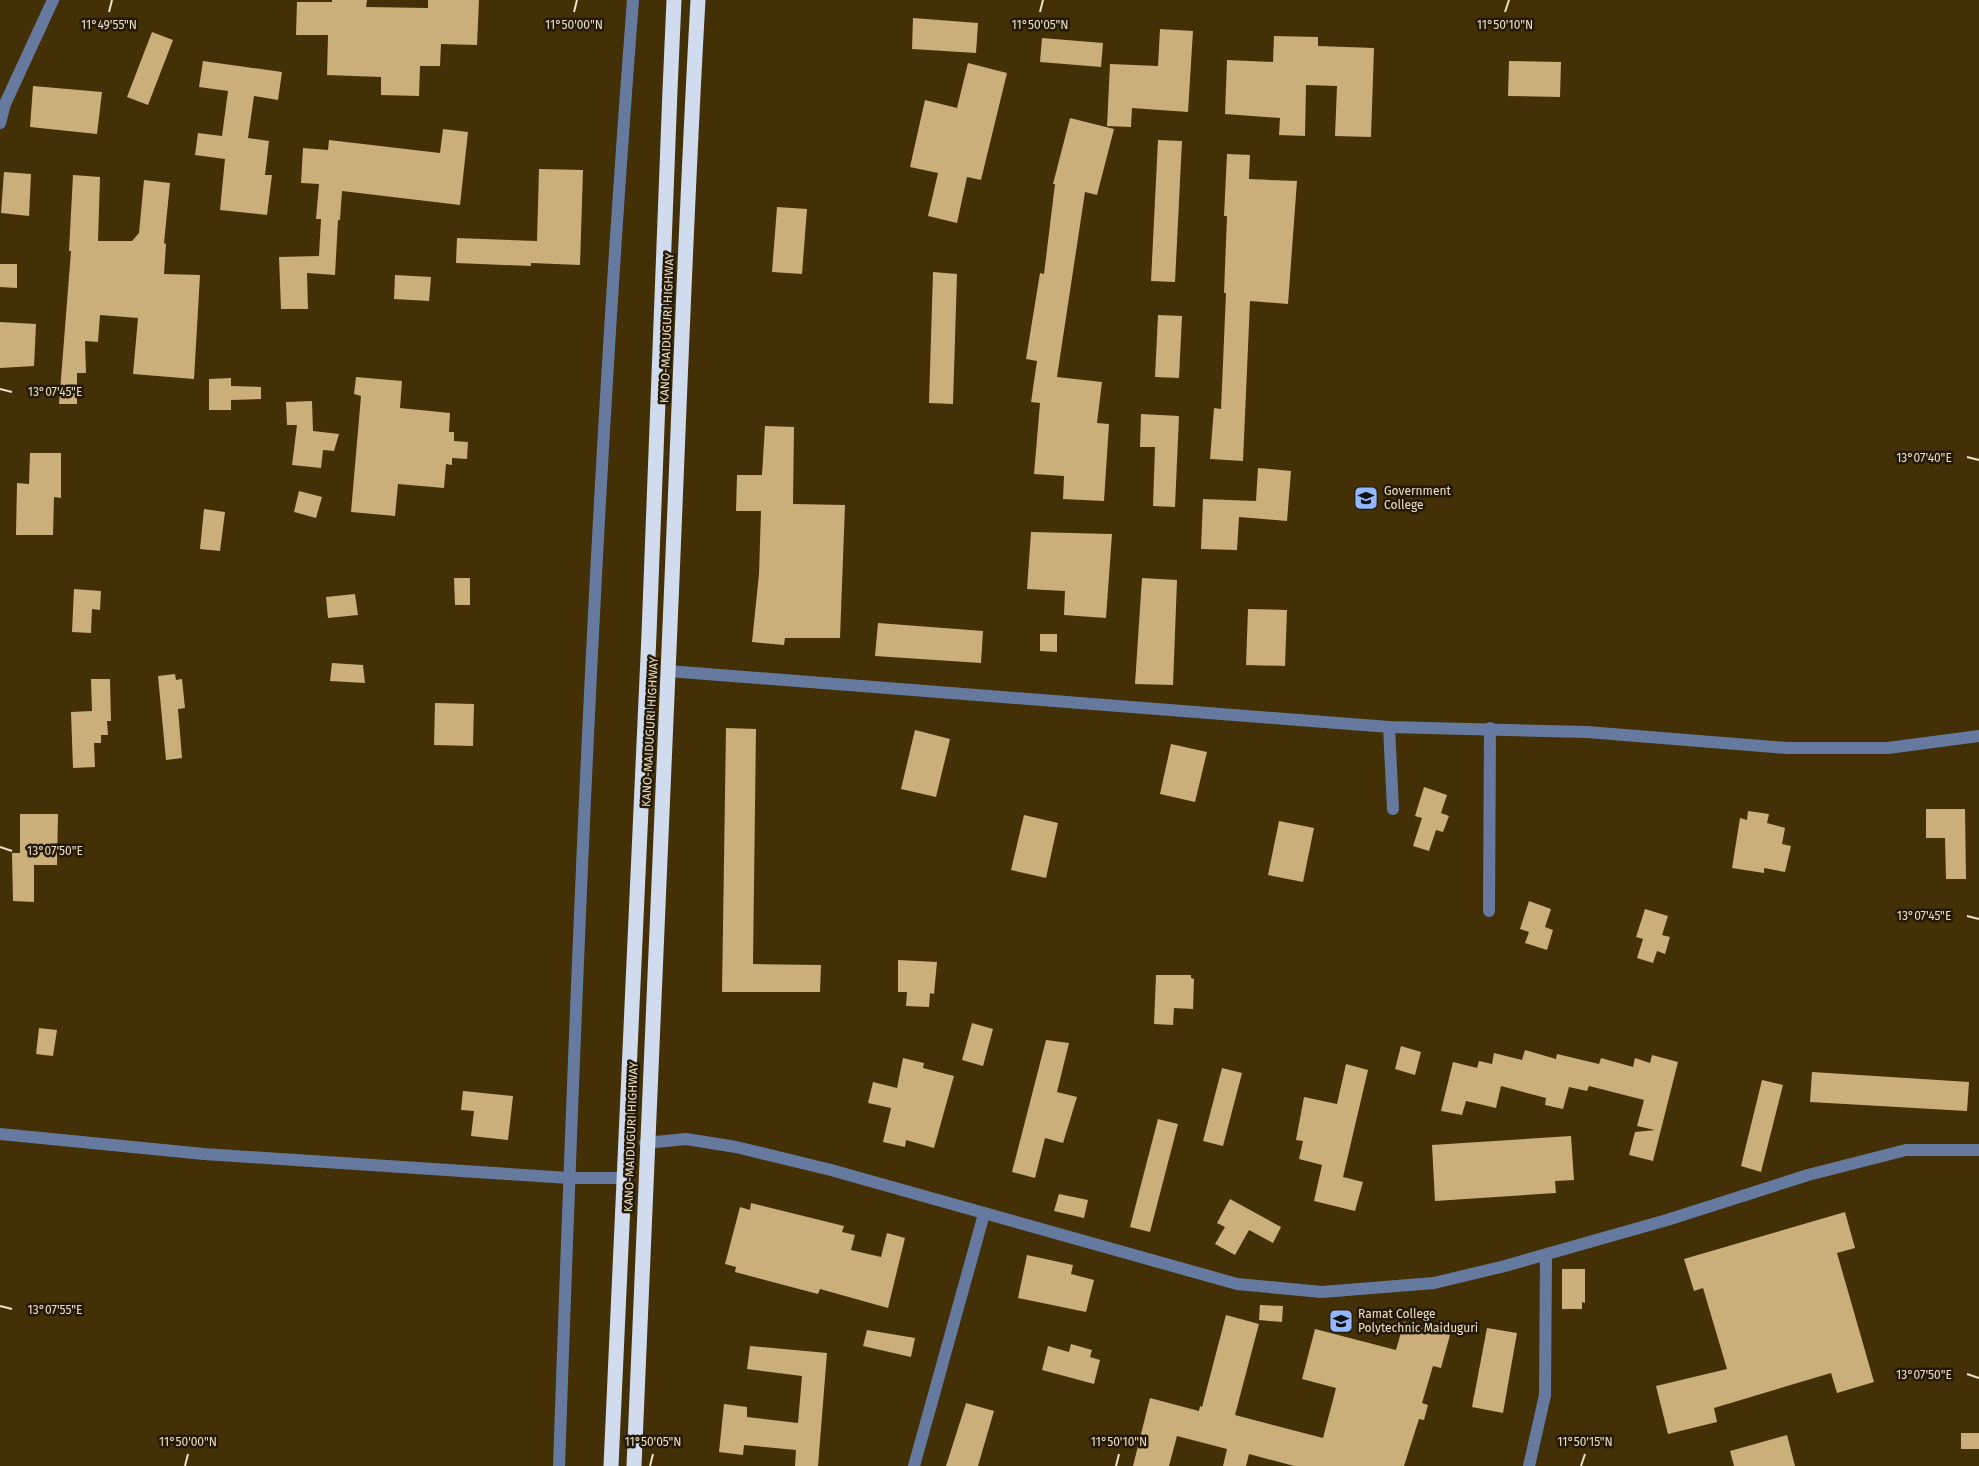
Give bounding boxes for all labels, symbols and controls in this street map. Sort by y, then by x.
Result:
text: 11°49'55"N [81,18,137,32]
text: 11°50'00"N [545,18,603,32]
text: 11°50'05"N [1012,18,1068,32]
text: 11°50'10"N [1477,18,1533,32]
street label: KANO-MAIDUGURI HIGHWAY [657,252,677,403]
text: 13°07'45"E [28,385,82,399]
text: 13°07'40"E [1896,451,1952,465]
place label: Government College [1384,484,1451,512]
school or university icon: Government College [1353,485,1379,511]
street label: KANO-MAIDUGURI HIGHWAY [639,656,661,807]
text: 13°07'50"E [27,844,83,858]
text: 13°07'45"E [1897,909,1951,923]
street label: KANO-MAIDUGURI HIGHWAY [621,1061,641,1212]
text: 13°07'55"E [28,1303,82,1317]
place label: Ramat College Polytechnic Maiduguri [1358,1307,1478,1335]
school or university icon: Ramat College Polytechnic Maiduguri [1328,1308,1354,1334]
text: 13°07'50"E [1896,1368,1952,1382]
text: 11°50'00"N [159,1435,217,1449]
text: 11°50'05"N [625,1435,681,1449]
text: 11°50'10"N [1091,1435,1147,1449]
text: 11°50'15"N [1557,1435,1613,1449]

